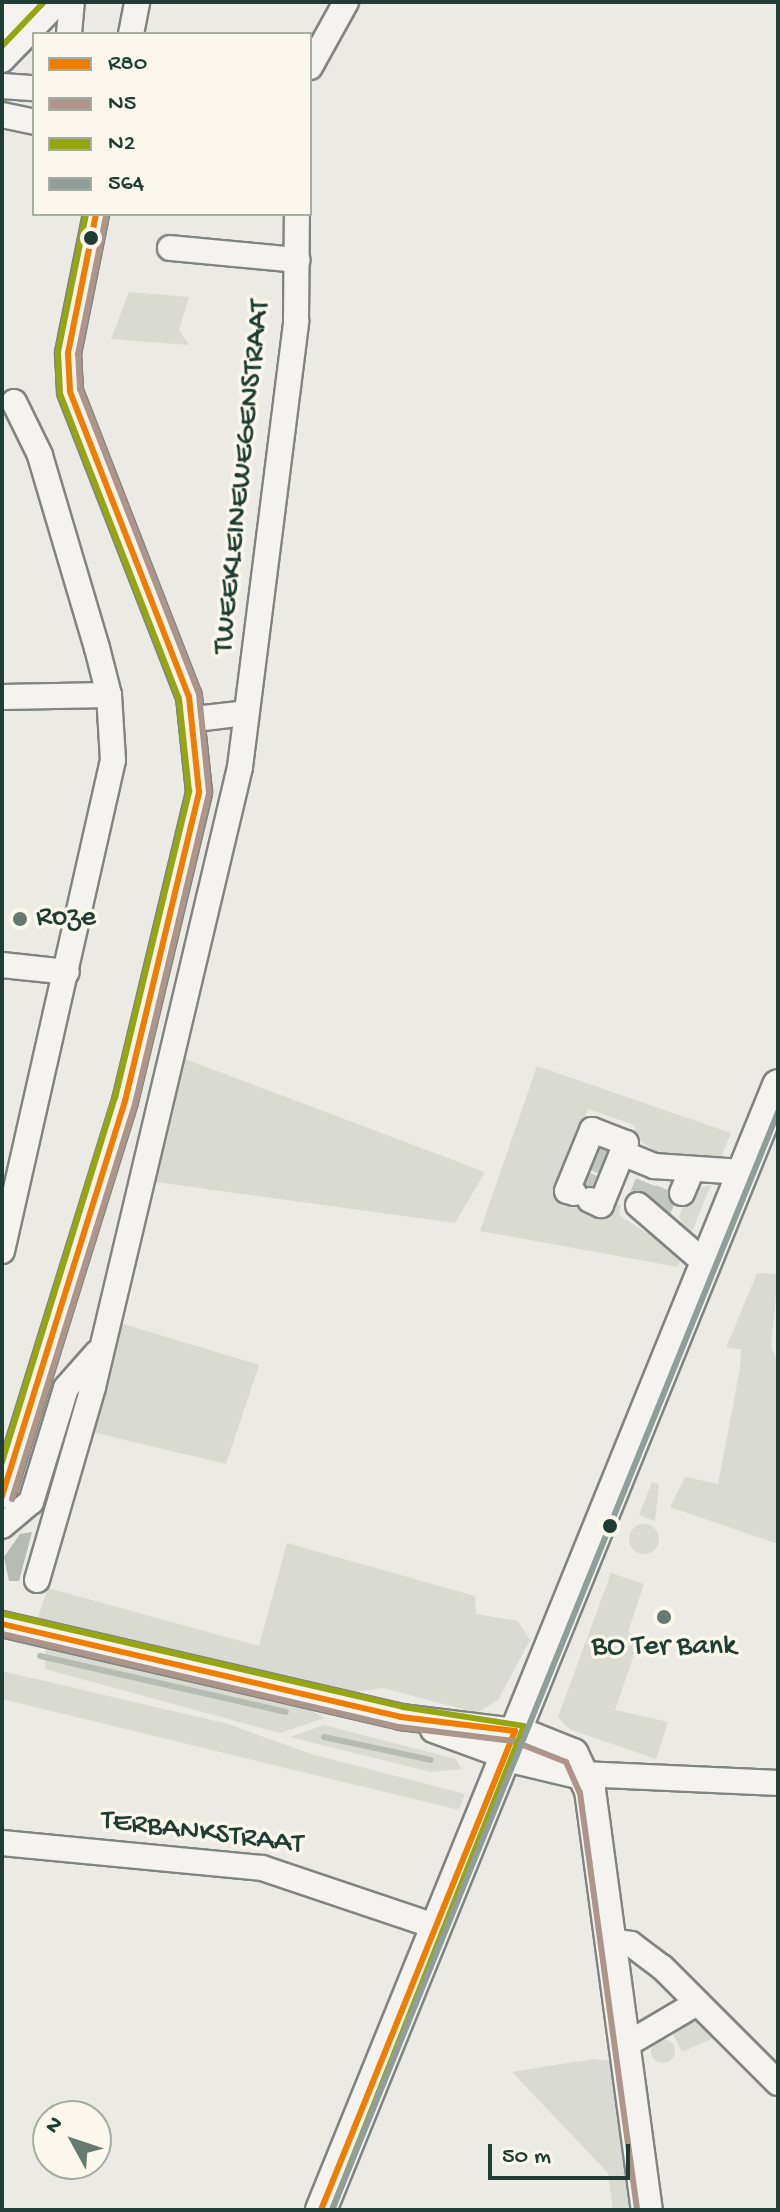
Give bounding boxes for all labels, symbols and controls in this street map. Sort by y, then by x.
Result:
legend [32,32,312,216]
text: R80 [108,50,147,79]
text: N5 [108,90,136,119]
text: N2 [108,130,135,159]
text: 564 [108,170,144,199]
unlabelled marker [83,230,99,246]
street label: TWEEKLEINEWEGENSTRAAT [208,298,280,656]
place label: Roze [36,901,96,937]
marker: Roze [11,910,29,928]
unlabelled marker [602,1518,618,1534]
marker: BO Ter Bank [655,1608,673,1626]
place label: BO Ter Bank [592,1630,736,1666]
street label: TERBANKSTRAAT [99,1804,305,1864]
north arrow [32,2100,112,2180]
text: N [41,2112,70,2140]
scale bar [492,2128,634,2178]
text: 50 m [502,2143,551,2172]

